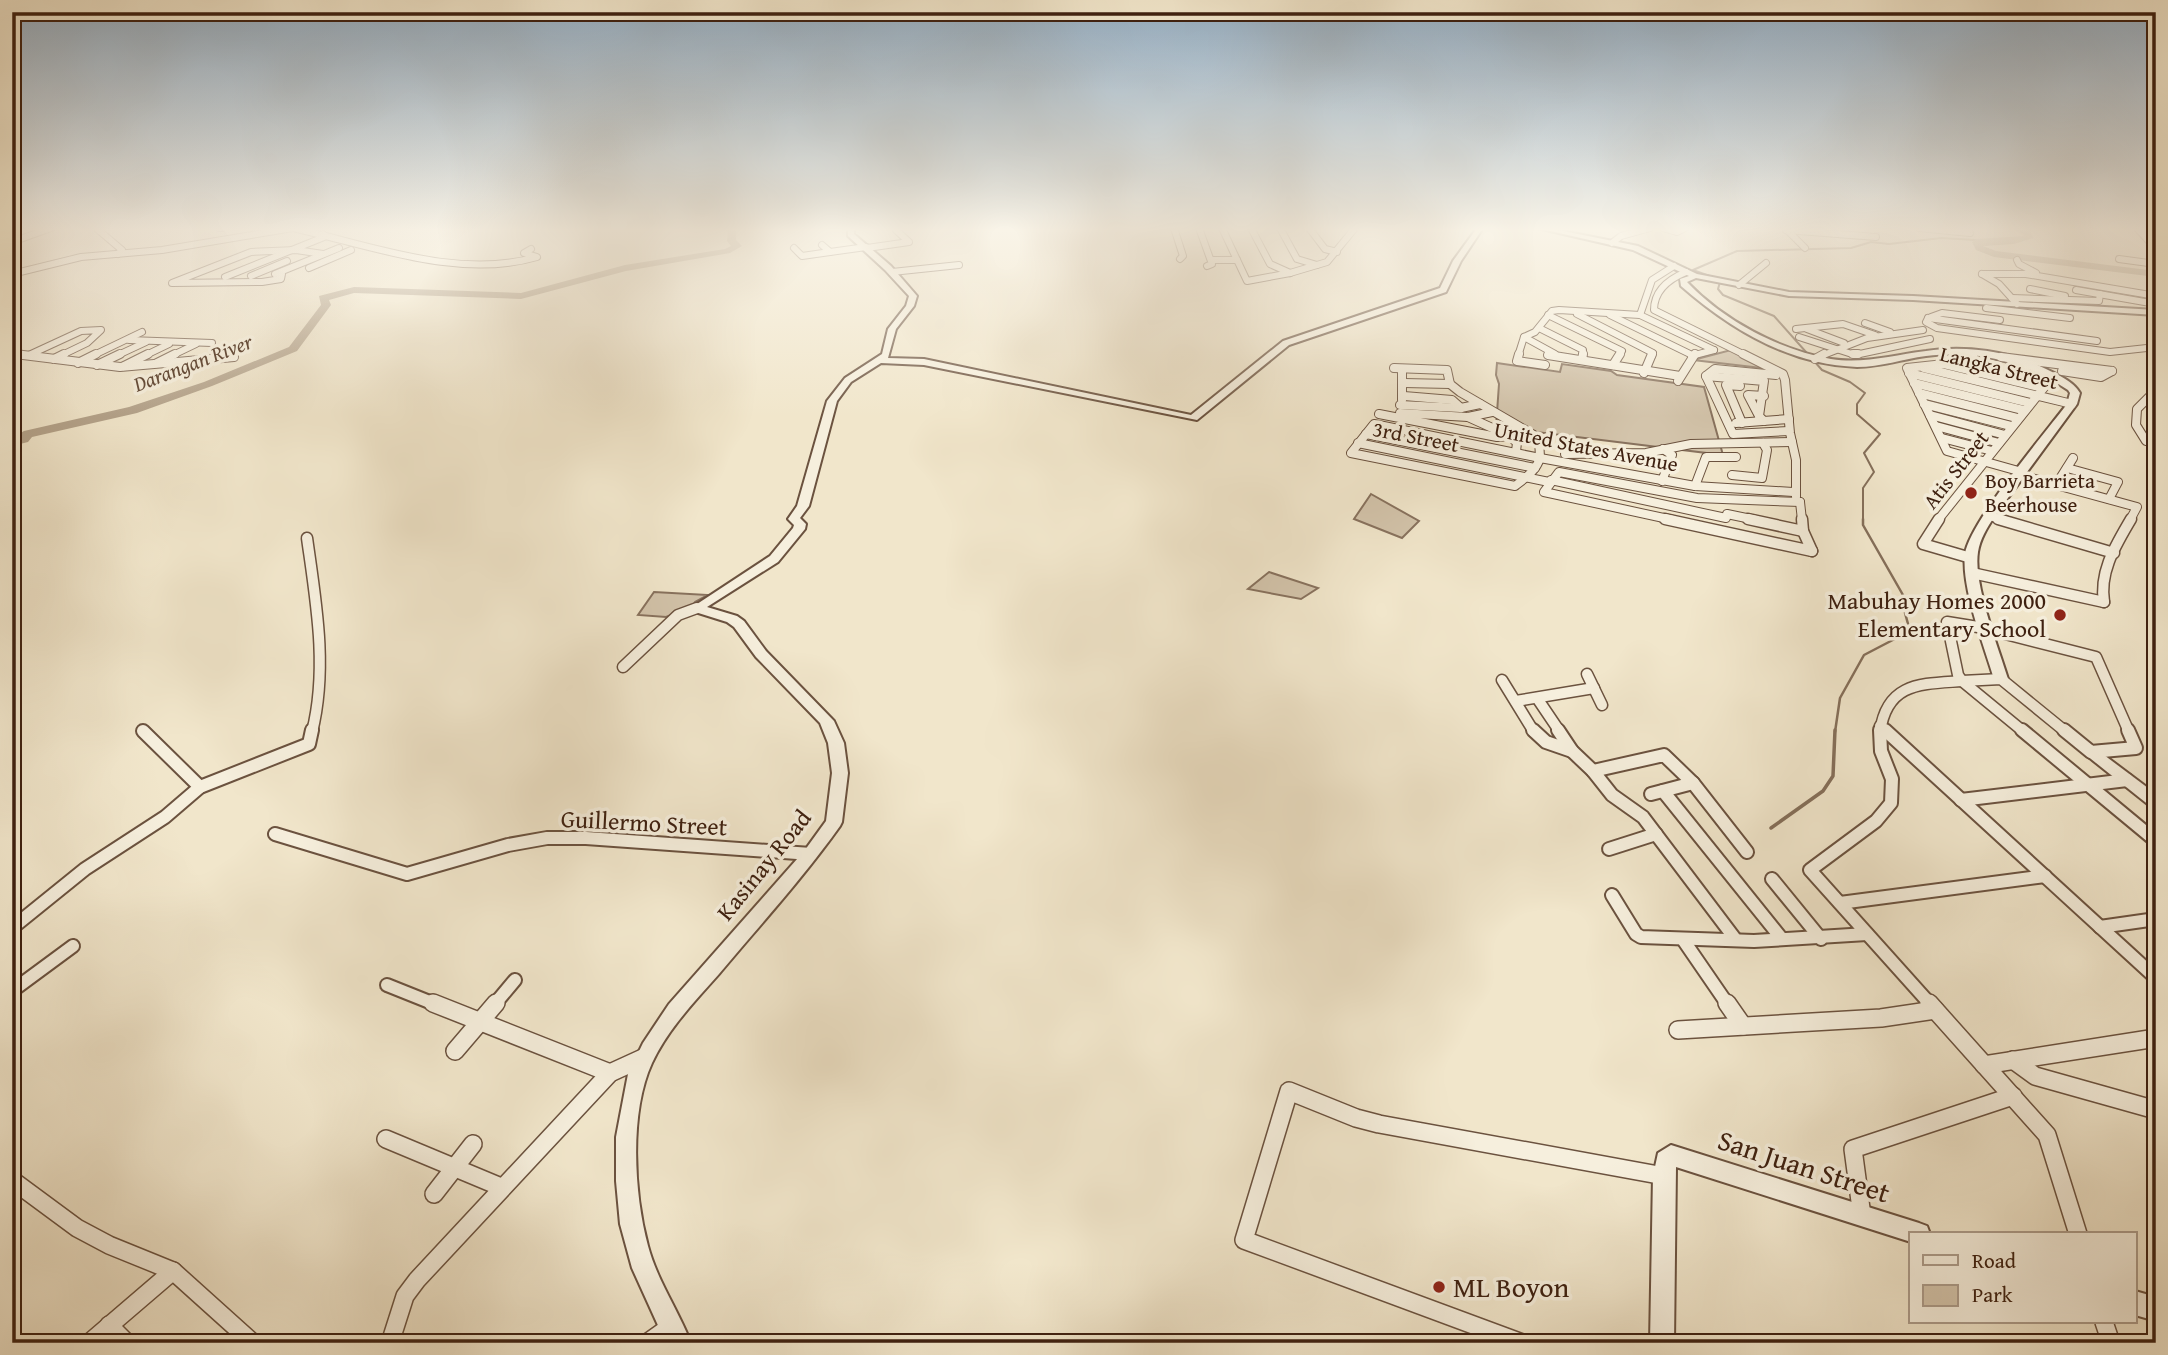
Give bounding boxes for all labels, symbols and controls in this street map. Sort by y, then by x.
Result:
water label: Darangan River [128,325,258,400]
street label: Langka Street [1937,338,2062,397]
street label: 3rd Street [1370,413,1463,460]
street label: United States Avenue [1491,413,1681,480]
street label: Atis Street [1915,423,1997,516]
place label: Boy Barrieta Beerhouse [1985,465,2095,520]
marker: Boy Barrieta Beerhouse [1963,485,1979,501]
place label: Mabuhay Homes 2000 Elementary School [1827,583,2046,646]
marker: Mabuhay Homes 2000 Elementary School [2052,607,2068,623]
street label: Guillermo Street [560,801,729,844]
street label: Kasinay Road [708,801,820,928]
street label: San Juan Street [1713,1118,1896,1213]
legend [1909,1232,2136,1324]
text: Road [1972,1245,2017,1276]
place label: ML Boyon [1453,1266,1570,1307]
marker: ML Boyon [1431,1279,1447,1295]
text: Park [1972,1279,2013,1310]

